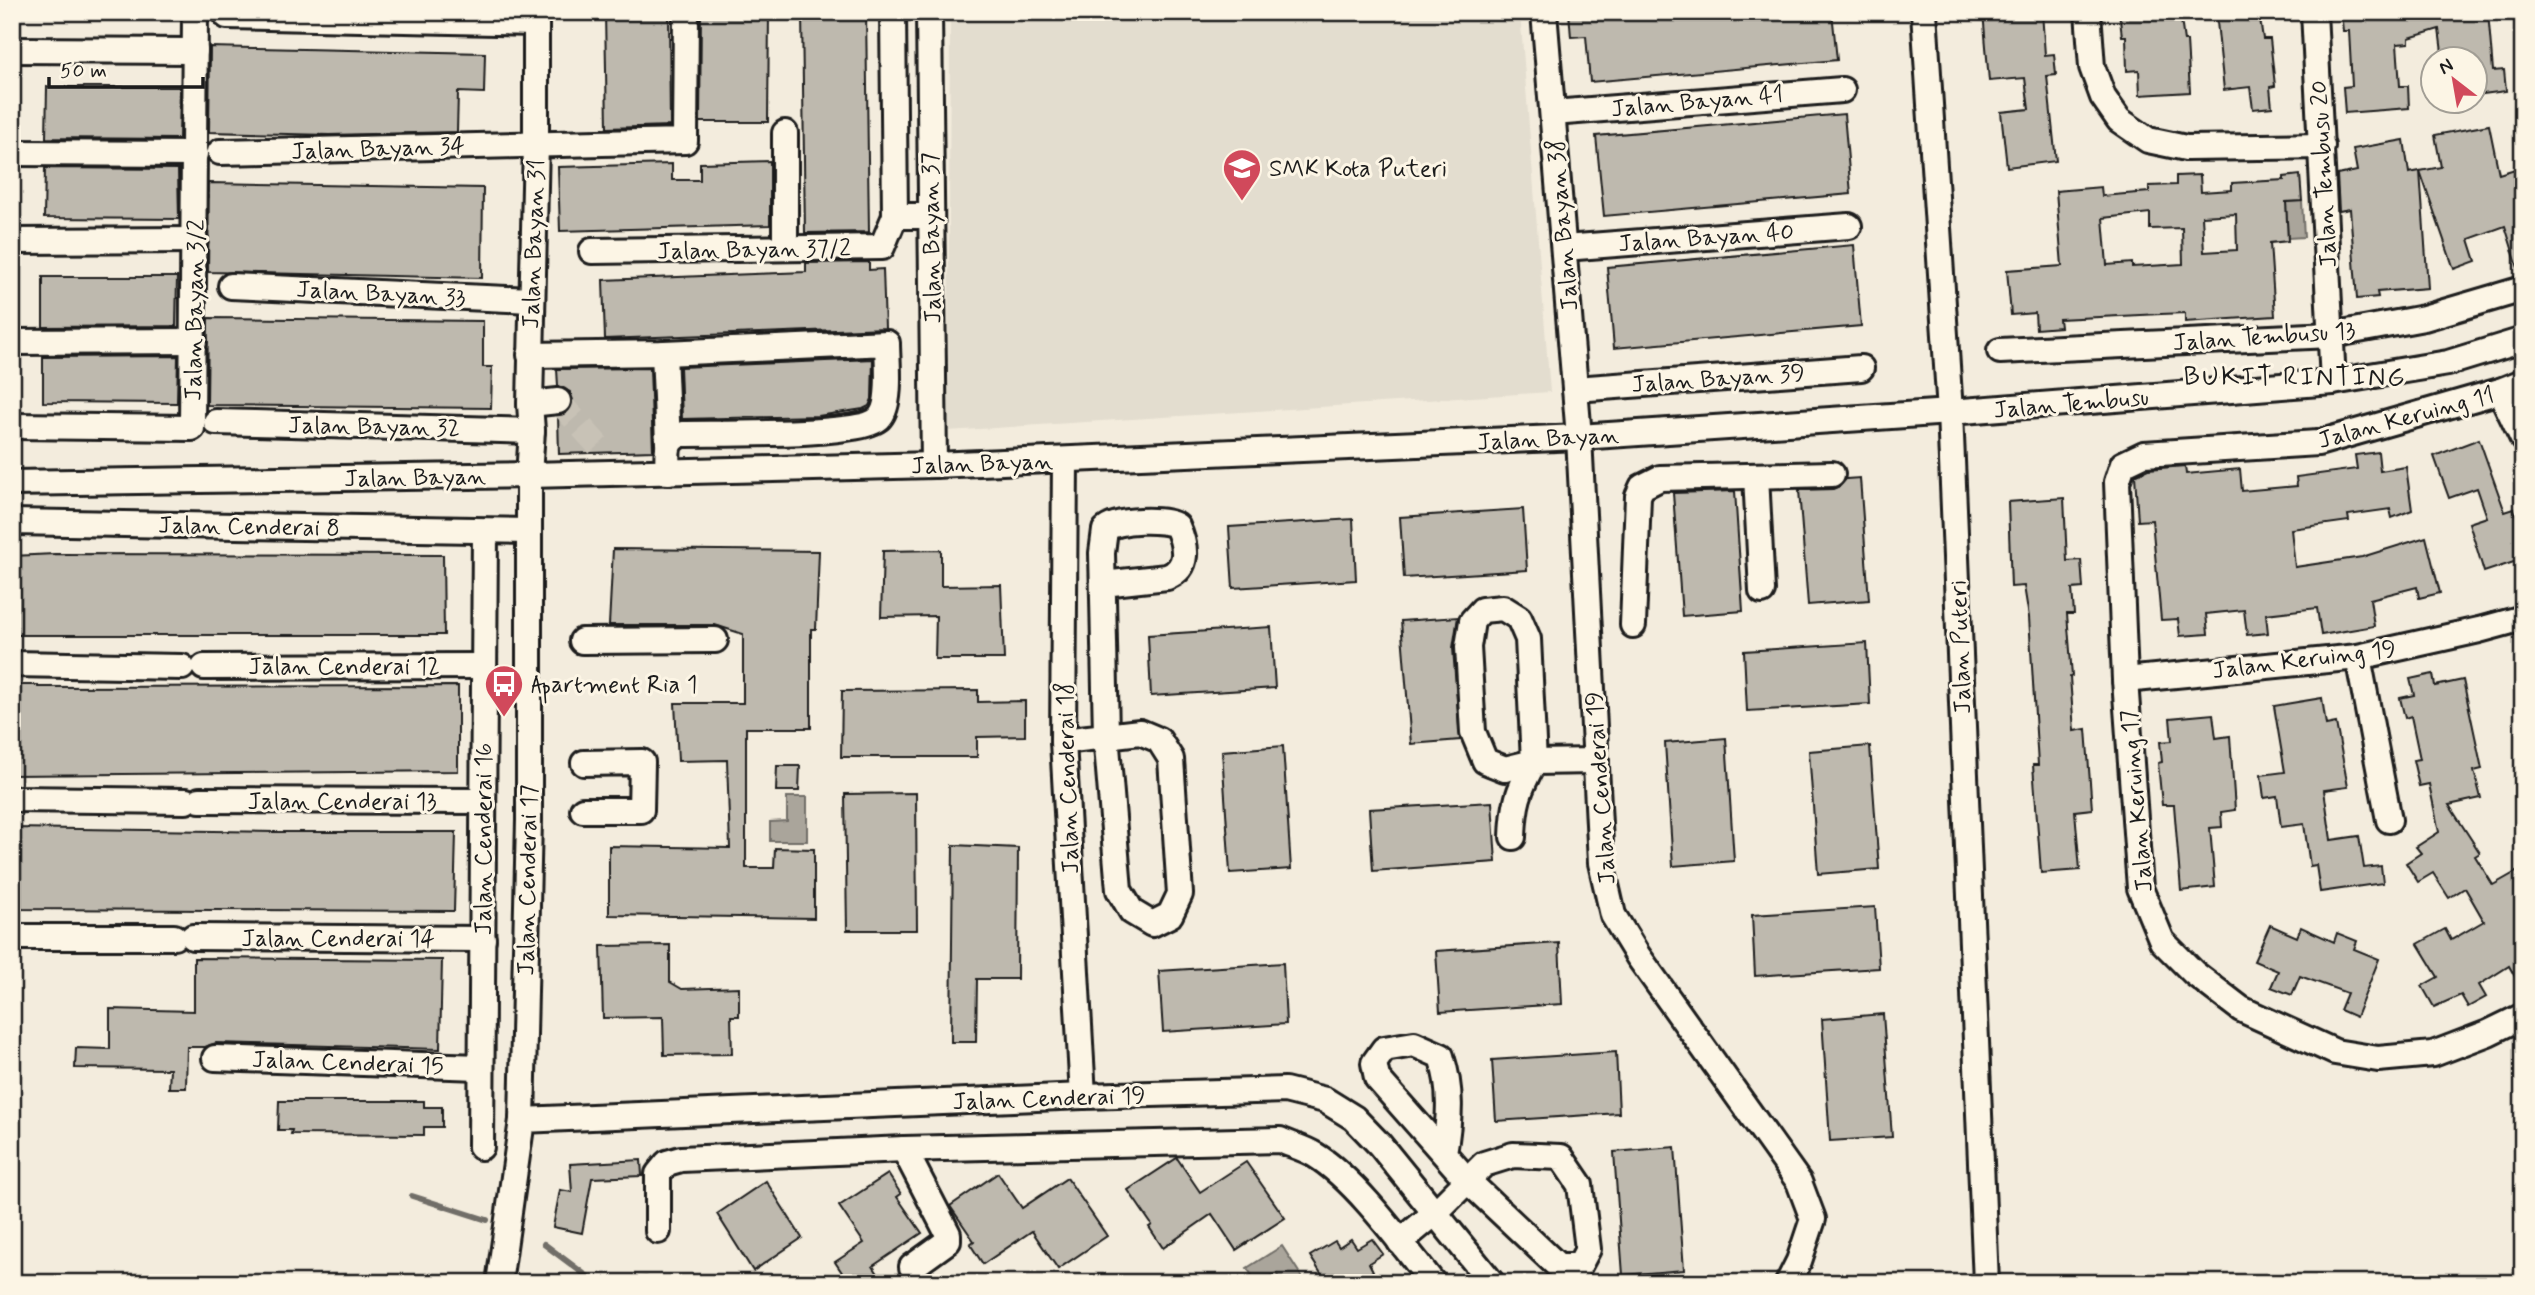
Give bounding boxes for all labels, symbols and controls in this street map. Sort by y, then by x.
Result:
scale bar [49,46,203,90]
north arrow [2420,46,2490,116]
text: N [2434,53,2458,81]
text: 50 m [60,57,107,85]
street label: Jalan Tembusu 20 [2304,79,2345,268]
street label: Jalan Bayan 41 [1610,80,1785,125]
street label: Jalan Bayan 34 [291,131,465,168]
street label: Jalan Bayan 38 [1541,138,1586,312]
school or university icon: SMK Kota Puteri [1221,147,1263,202]
street label: Jalan Bayan 37 [916,152,949,324]
place label: SMK Kota Puteri [1269,154,1447,185]
street label: Jalan Bayan 31 [516,159,553,329]
street label: Jalan Bayan 40 [1617,217,1795,260]
street label: Jalan Bayan 3/2 [178,219,213,401]
street label: Jalan Bayan 37/2 [657,233,851,268]
street label: Jalan Bayan 33 [295,275,466,314]
street label: Jalan Tembusu 13 [2172,316,2356,359]
street label: Jalan Bayan 39 [1630,358,1806,401]
district label: BUKIT RINTING [2184,361,2406,395]
street label: Jalan Keruing 11 [2315,380,2498,457]
street label: Jalan Tembusu [1992,382,2150,427]
street label: Jalan Bayan 32 [288,411,460,444]
street label: Jalan Bayan [1476,420,1620,459]
street label: Jalan Bayan [911,447,1054,482]
street label: Jalan Bayan [344,462,486,495]
street label: Jalan Cenderai 8 [158,510,340,545]
street label: Jalan Puteri [1944,579,1979,714]
street label: Jalan Keruing 19 [2210,634,2398,687]
street label: Jalan Cenderai 12 [248,652,440,683]
bus stop icon: Apartment Ria 1 [483,663,525,718]
place label: Apartment Ria 1 [531,670,697,704]
street label: Jalan Cenderai 18 [1050,681,1087,875]
street label: Jalan Cenderai 19 [1579,690,1624,885]
street label: Jalan Keruing 17 [2114,708,2161,893]
street label: Jalan Cenderai 16 [469,743,500,935]
street label: Jalan Cenderai 17 [511,784,546,976]
street label: Jalan Cenderai 13 [247,787,437,818]
street label: Jalan Cenderai 14 [241,924,435,955]
street label: Jalan Cenderai 15 [252,1045,444,1082]
street label: Jalan Cenderai 19 [952,1081,1146,1118]

